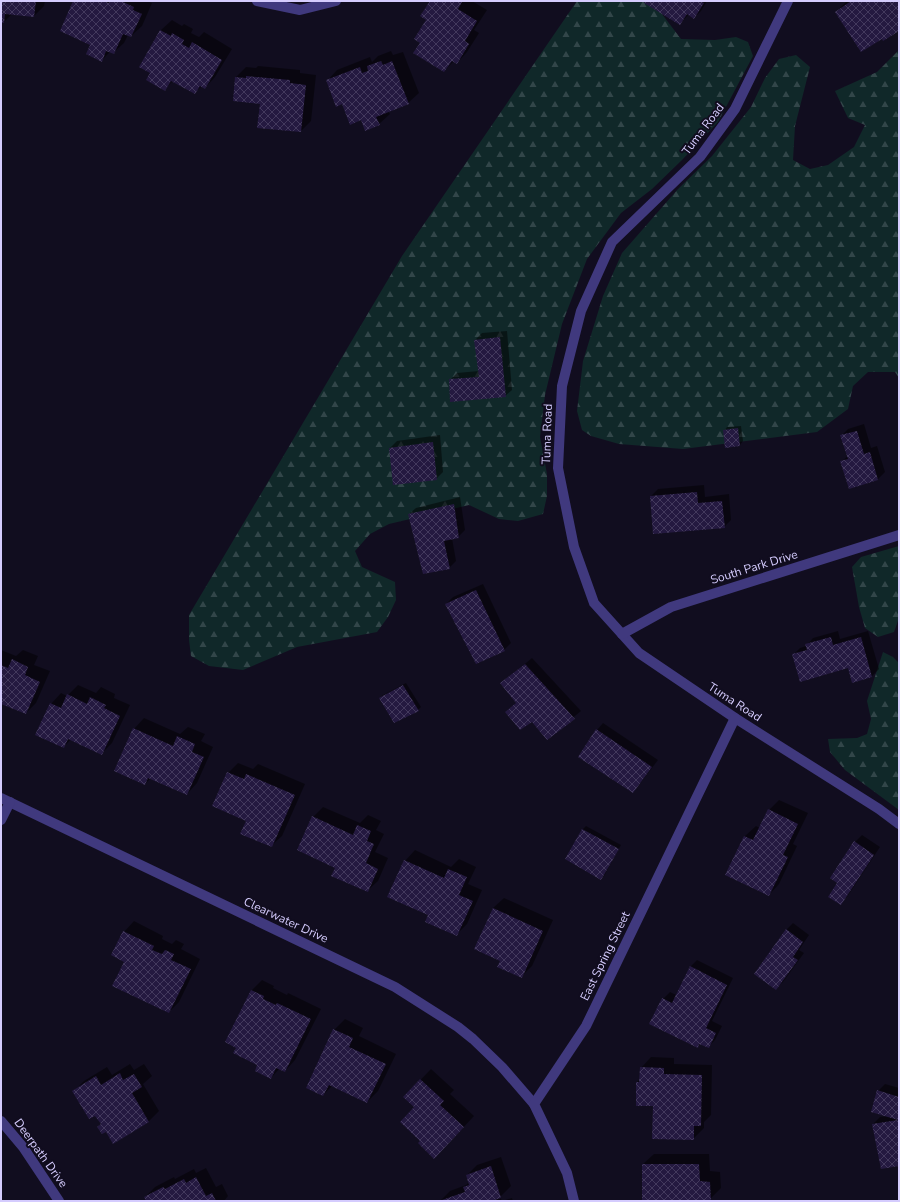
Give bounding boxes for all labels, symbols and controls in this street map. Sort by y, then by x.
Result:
street label: Tuma Road [678,100,728,158]
street label: Tuma Road [538,403,556,465]
street label: South Park Drive [708,546,800,588]
street label: Tuma Road [705,679,765,725]
street label: Clearwater Drive [241,893,331,947]
street label: East Spring Street [576,908,634,1003]
street label: Deerpath Drive [10,1115,72,1191]

